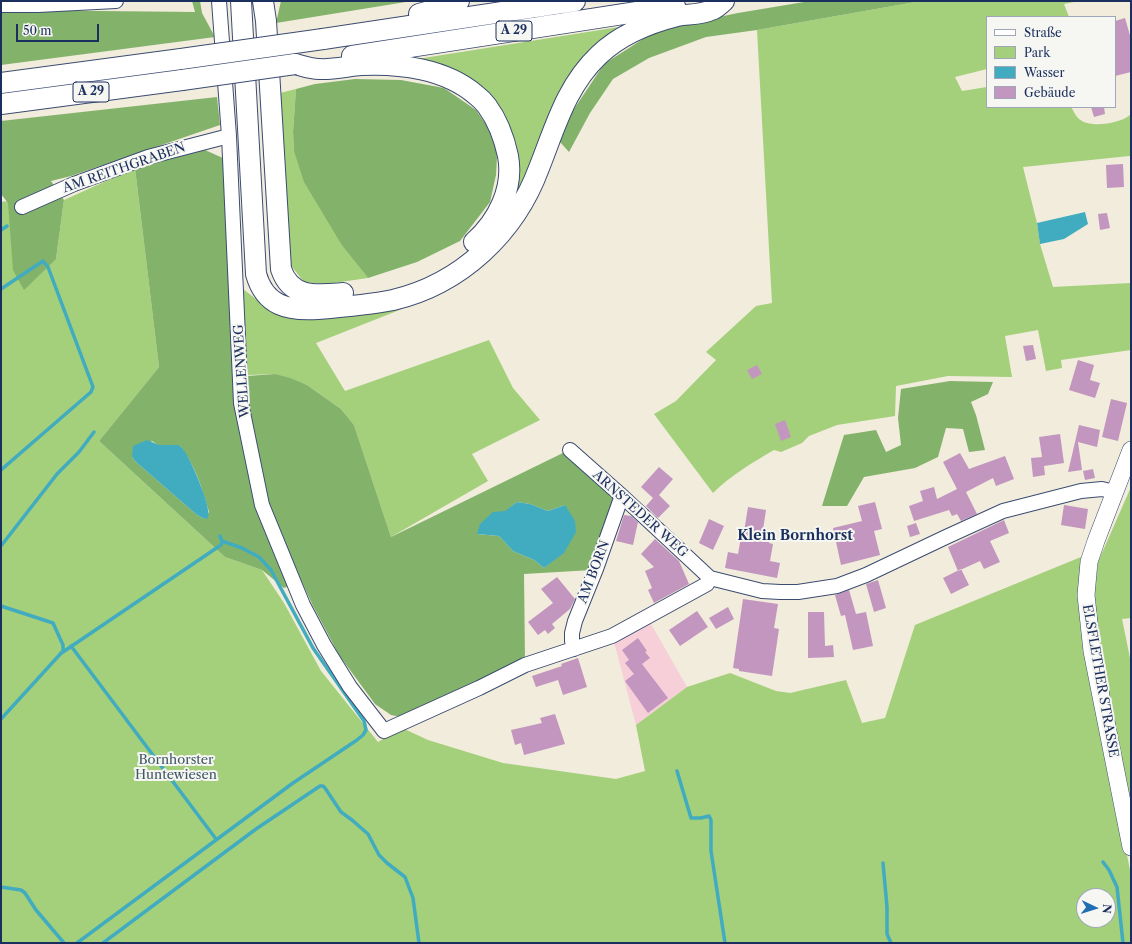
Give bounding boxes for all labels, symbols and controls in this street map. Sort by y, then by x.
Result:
scale bar [18,16,101,42]
legend [986,16,1116,108]
road number: A 29 [496,21,532,41]
text: 50 m [23,23,52,38]
text: Straße [1024,25,1062,40]
text: Park [1024,45,1050,60]
text: Wasser [1024,65,1065,80]
road number: A 29 [73,82,109,102]
text: Gebäude [1024,85,1075,100]
street label: AM REITHGRABEN [61,140,187,196]
street label: WELLENWEG [231,324,253,418]
street label: ARNSTEDER WEG [589,467,691,561]
district label: Klein Bornhorst [737,528,853,544]
street label: AM BORN [575,538,613,606]
street label: ELSFLETHER STRASSE [1079,603,1121,759]
park label: Bornhorster Huntewiesen [135,752,217,783]
north arrow [1076,888,1116,928]
text: N [1100,904,1114,914]

